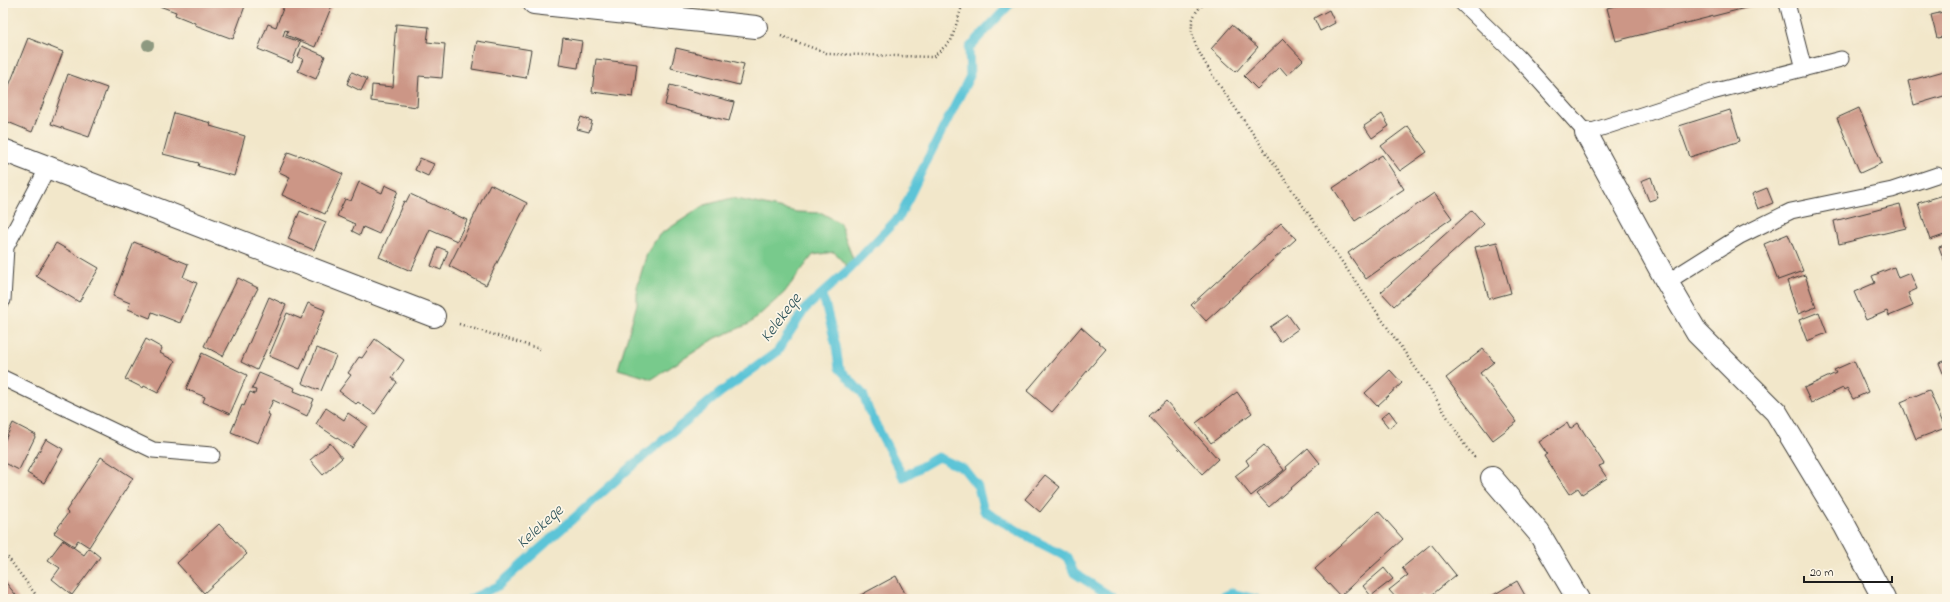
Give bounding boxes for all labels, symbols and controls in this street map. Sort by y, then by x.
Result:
water label: Kelekeqe [754,287,809,348]
water label: Kelekeqe [511,498,570,555]
scale bar [1804,558,1892,584]
text: 20 m [1810,564,1833,582]

